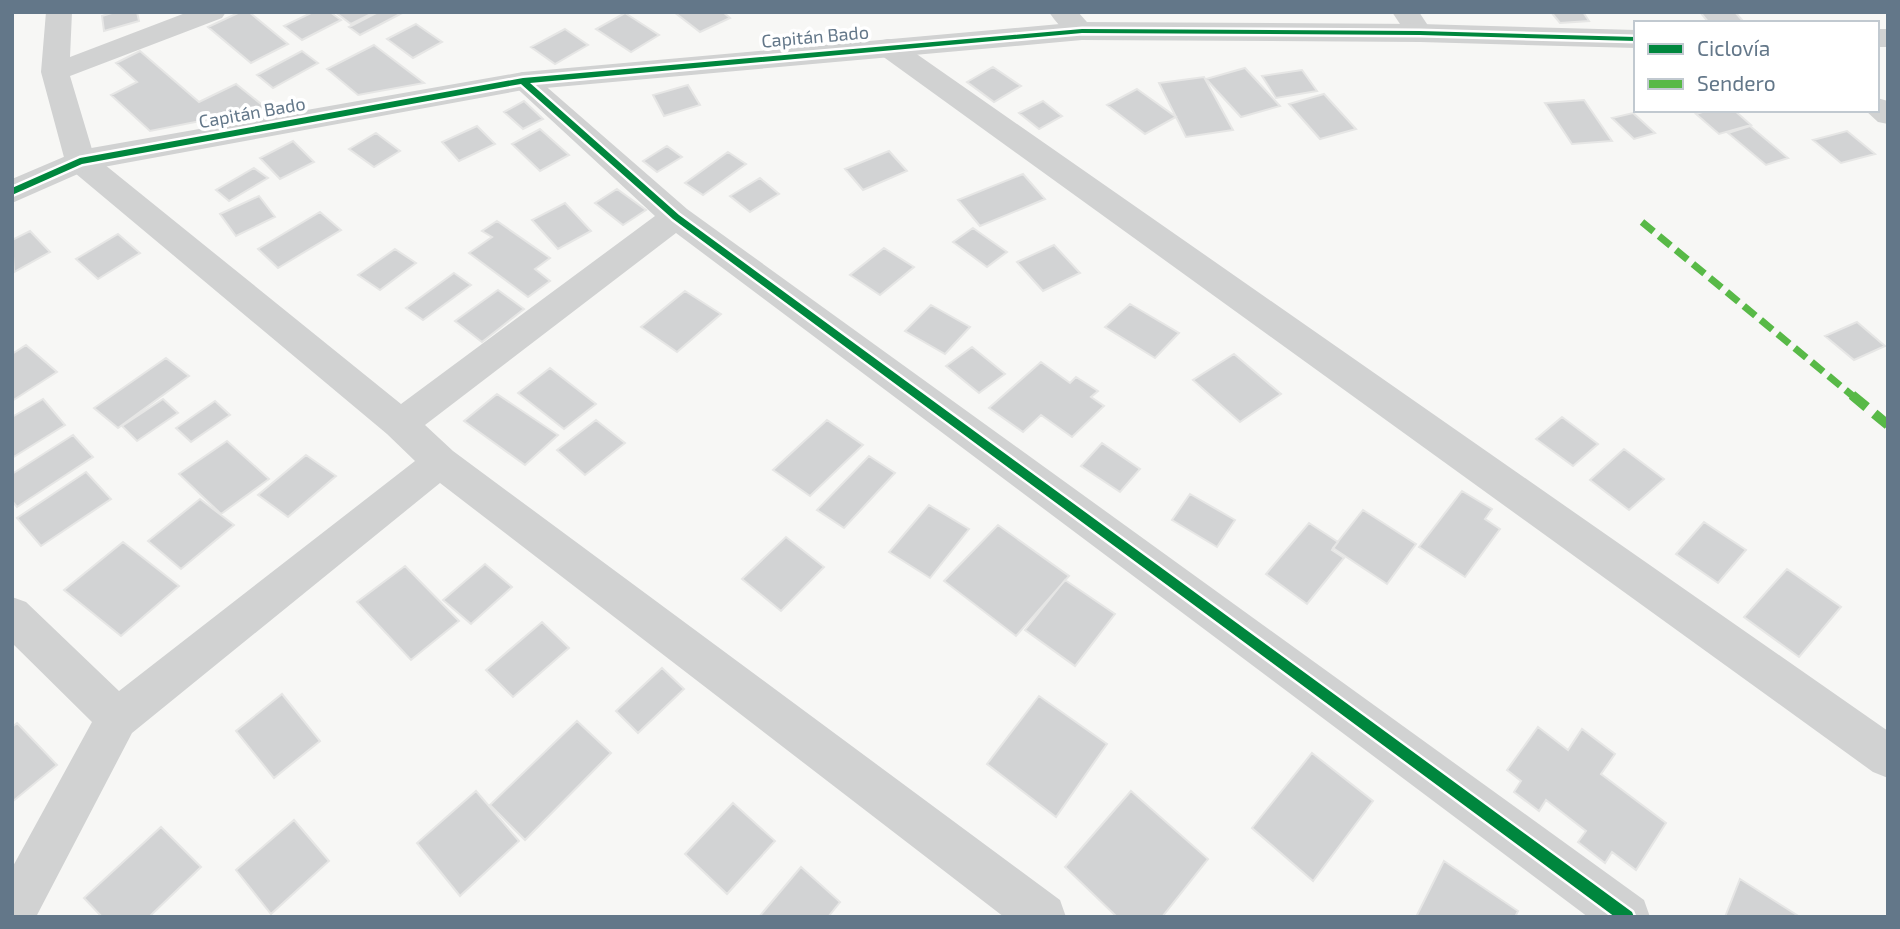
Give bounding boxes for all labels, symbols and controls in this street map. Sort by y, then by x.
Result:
street label: Capitán Bado [760,20,870,52]
legend [1634,21,1879,112]
text: Ciclovía [1697,35,1770,60]
text: Sendero [1697,70,1776,95]
street label: Capitán Bado [197,92,307,132]

